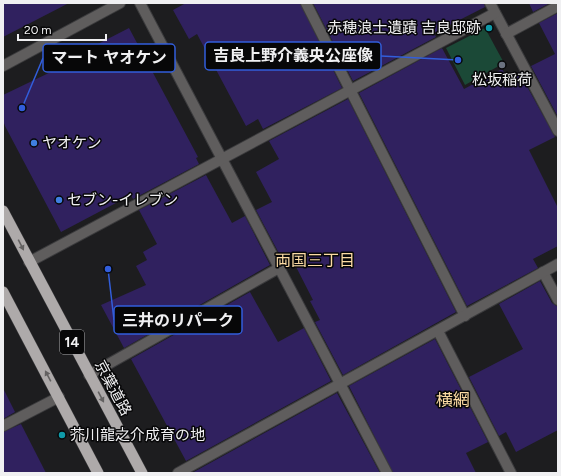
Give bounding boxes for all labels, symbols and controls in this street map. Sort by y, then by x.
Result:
scale bar [18,16,106,42]
place label: 赤穂浪士遺蹟 吉良邸跡 [327,19,481,37]
text: 20 m [24,23,52,37]
marker: 赤穂浪士遺蹟 吉良邸跡 [484,23,494,33]
callout: 吉良上野介義央公座像 [205,42,381,70]
callout: マート ヤオケン [43,44,175,72]
text: 吉良上野介義央公座像 [213,46,373,65]
text: マート ヤオケン [51,48,167,67]
marker: 松坂稲荷 [497,60,507,70]
place label: 松坂稲荷 [472,71,532,89]
place label: ヤオケン [42,134,102,152]
marker: ヤオケン [29,138,39,148]
place label: セブン-イレブン [67,191,178,209]
marker: セブン-イレブン [54,195,64,205]
one-way arrow [18,239,24,251]
district label: 両国三丁目 [275,251,355,270]
callout: 三井のリパーク [114,306,242,334]
text: 三井のリパーク [122,311,234,330]
road number: 14 [60,330,84,354]
street label: 京葉道路 [91,357,135,419]
one-way arrow [44,371,51,382]
district label: 横網 [436,390,470,410]
one-way arrow [98,392,104,403]
place label: 芥川龍之介成育の地 [70,426,205,444]
marker: 芥川龍之介成育の地 [57,430,67,440]

